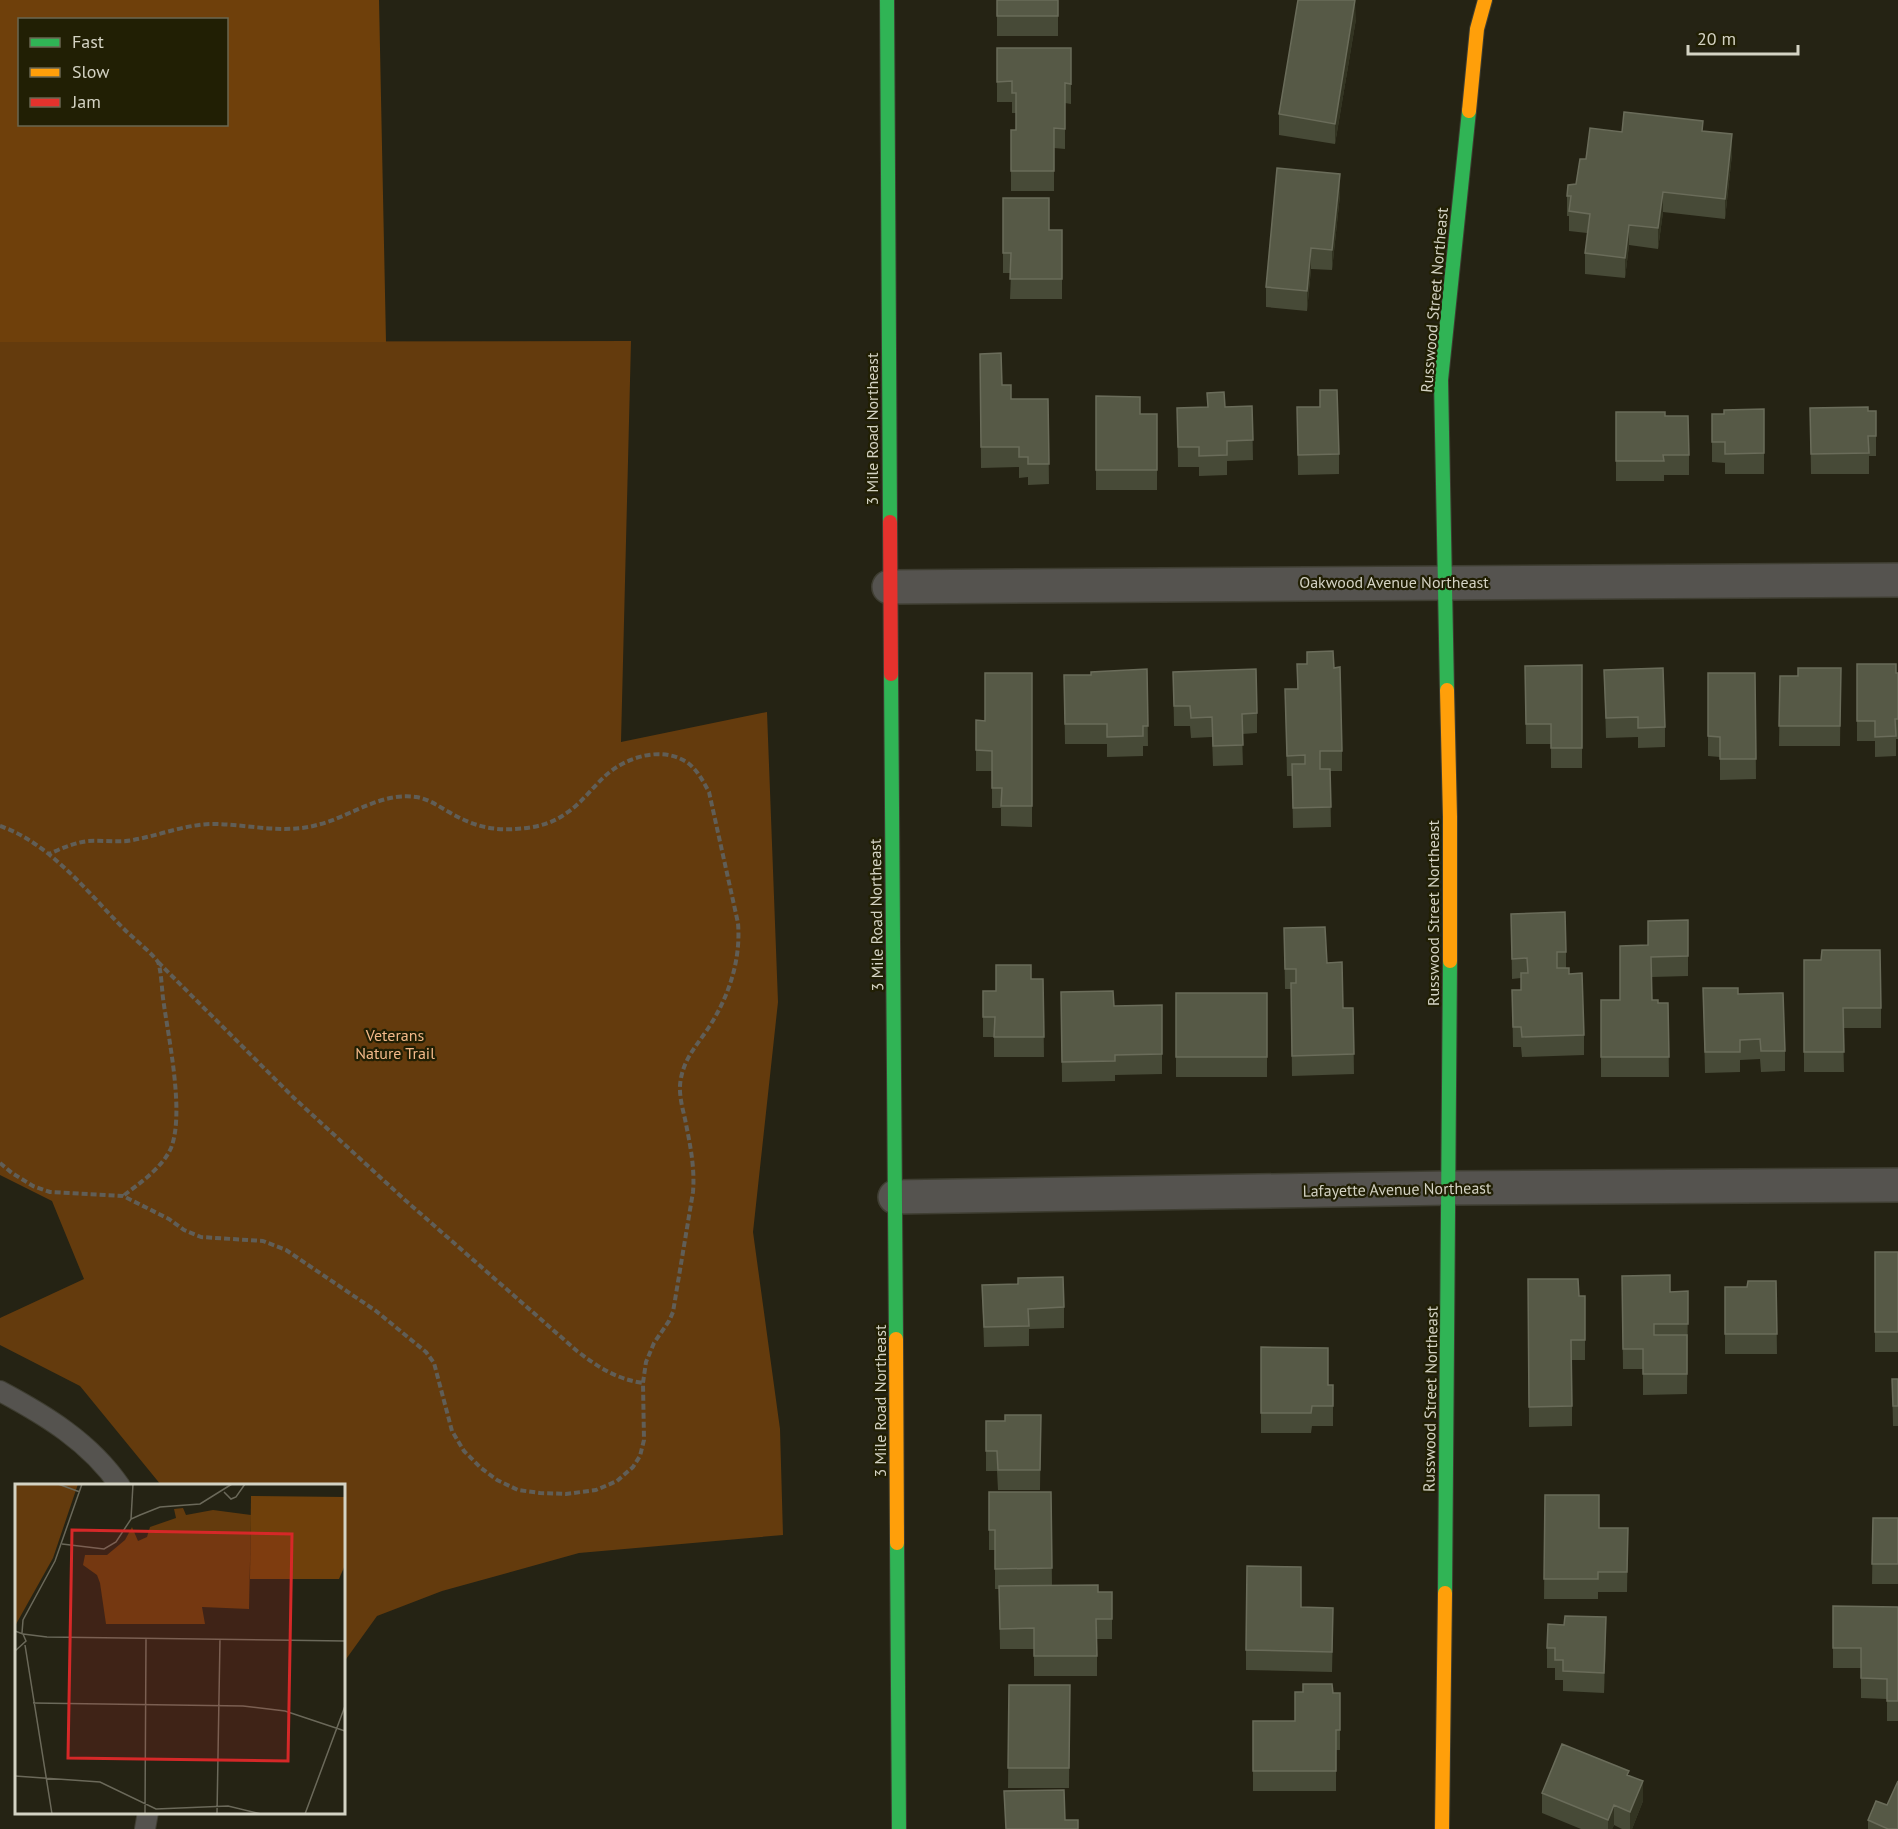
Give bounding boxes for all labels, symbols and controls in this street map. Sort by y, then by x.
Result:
legend [18,18,228,126]
scale bar [1688,18,1798,56]
text: 20 m [1697,27,1736,50]
text: Fast [72,30,104,53]
text: Slow [72,60,110,83]
text: Jam [71,90,101,113]
street label: Russwood Street Northeast [1416,206,1452,393]
street label: 3 Mile Road Northeast [862,352,882,505]
street label: Oakwood Avenue Northeast [1299,572,1489,592]
street label: Russwood Street Northeast [1423,819,1443,1006]
street label: 3 Mile Road Northeast [865,838,887,992]
park label: Veterans Nature Trail [355,1025,435,1063]
street label: Lafayette Avenue Northeast [1302,1177,1492,1201]
street label: Russwood Street Northeast [1418,1305,1442,1492]
street label: 3 Mile Road Northeast [870,1324,890,1477]
inset map [15,1484,345,1814]

